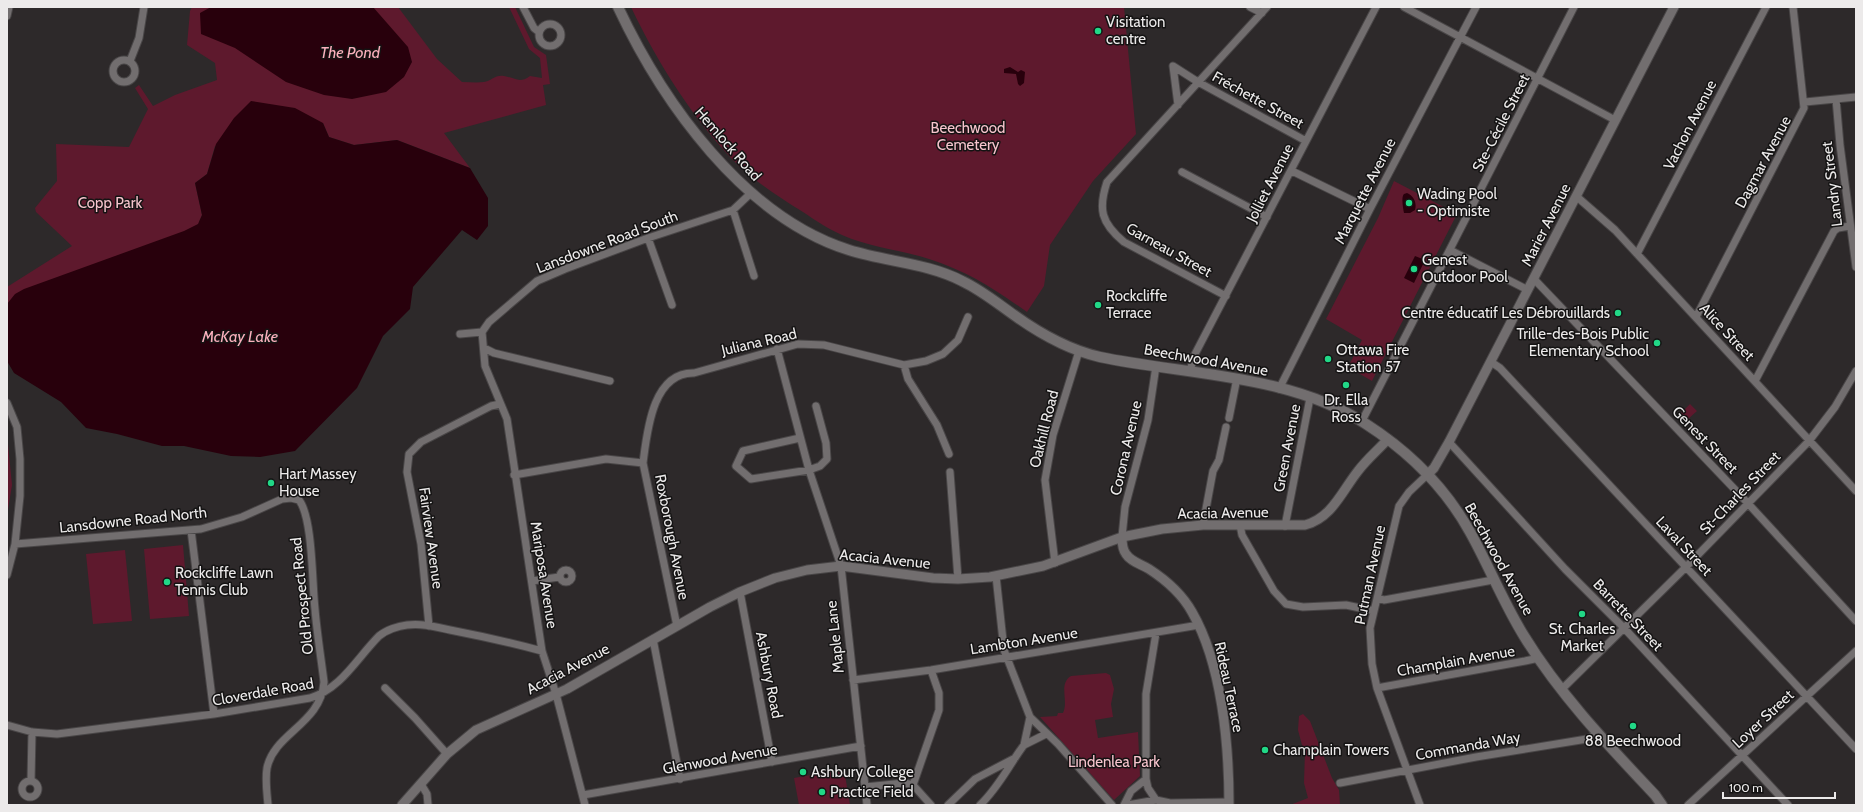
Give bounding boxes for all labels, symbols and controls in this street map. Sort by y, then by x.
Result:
place label: Visitation centre [1106,13,1165,48]
marker: Visitation centre [1093,26,1103,36]
water label: The Pond [320,43,381,62]
street label: Fréchette Street [1209,67,1307,133]
street label: Ste-Cécile Street [1469,71,1533,175]
street label: Vachon Avenue [1660,77,1720,173]
street label: Hemlock Road [691,103,765,185]
street label: Dagmar Avenue [1731,113,1795,211]
park label: Beechwood Cemetery [931,119,1005,154]
street label: Marquette Avenue [1331,135,1400,247]
street label: Jolliet Avenue [1242,140,1298,226]
street label: Landry Street [1818,140,1846,228]
street label: Marier Avenue [1517,180,1575,269]
place label: Wading Pool - Optimiste [1417,185,1497,220]
park label: Copp Park [78,194,142,212]
marker: Wading Pool - Optimiste [1404,198,1414,208]
street label: Lansdowne Road South [534,207,680,277]
street label: Garneau Street [1123,219,1215,281]
place label: Genest Outdoor Pool [1422,251,1508,286]
marker: Genest Outdoor Pool [1409,264,1419,274]
place label: Rockcliffe Terrace [1106,287,1168,322]
street label: Alice Street [1696,299,1758,365]
marker: Rockcliffe Terrace [1093,300,1103,310]
place label: Centre éducatif Les Débrouillards [1401,304,1610,322]
marker: Centre éducatif Les Débrouillards [1613,308,1623,318]
street label: Juliana Road [719,325,799,360]
place label: Trille-des-Bois Public Elementary School [1517,325,1649,360]
water label: McKay Lake [201,327,278,346]
marker: Trille-des-Bois Public Elementary School [1652,338,1662,348]
street label: Beechwood Avenue [1143,340,1270,380]
place label: Ottawa Fire Station 57 [1336,341,1410,376]
marker: Ottawa Fire Station 57 [1323,354,1333,364]
marker: Dr. Ella Ross [1341,380,1351,390]
street label: Oakhill Road [1026,388,1062,470]
place label: Dr. Ella Ross [1324,391,1369,426]
street label: Corona Avenue [1106,399,1146,497]
street label: Green Avenue [1270,402,1304,494]
street label: Genest Street [1668,402,1742,478]
street label: St-Charles Street [1696,448,1784,538]
place label: Hart Massey House [279,465,357,500]
street label: Roxborough Avenue [651,473,693,602]
marker: Hart Massey House [266,478,276,488]
street label: Fairview Avenue [415,486,447,590]
street label: Beechwood Avenue [1461,500,1537,619]
street label: Lansdowne Road North [58,503,208,537]
street label: Acacia Avenue [1177,503,1269,523]
street label: Laval Street [1652,513,1716,579]
street label: Mariposa Avenue [527,520,561,630]
street label: Putman Avenue [1351,523,1389,626]
street label: Old Prospect Road [287,536,317,656]
street label: Acacia Avenue [839,545,932,573]
place label: Rockcliffe Lawn Tennis Club [175,564,273,599]
street label: Barrette Street [1589,575,1667,655]
marker: Rockcliffe Lawn Tennis Club [162,577,172,587]
street label: Maple Lane [822,599,848,674]
marker: St. Charles Market [1577,609,1587,619]
place label: St. Charles Market [1549,620,1615,655]
street label: Lambton Avenue [969,624,1079,658]
street label: Ashbury Road [752,630,786,720]
street label: Acacia Avenue [524,639,613,698]
street label: Rideau Terrace [1211,640,1247,734]
street label: Champlain Avenue [1396,642,1517,680]
street label: Cloverdale Road [211,674,315,710]
street label: Loyer Street [1729,686,1797,752]
marker: 88 Beechwood [1628,721,1638,731]
street label: Commanda Way [1414,728,1522,764]
place label: 88 Beechwood [1585,732,1681,750]
street label: Glenwood Avenue [661,740,779,778]
place label: Champlain Towers [1273,741,1389,759]
marker: Champlain Towers [1260,745,1270,755]
park label: Lindenlea Park [1068,753,1160,771]
place label: Ashbury College [811,763,914,781]
marker: Ashbury College [798,767,808,777]
scale bar [1723,774,1835,800]
text: 100 m [1729,780,1763,795]
place label: Practice Field [830,783,914,801]
marker: Practice Field [817,787,827,797]

